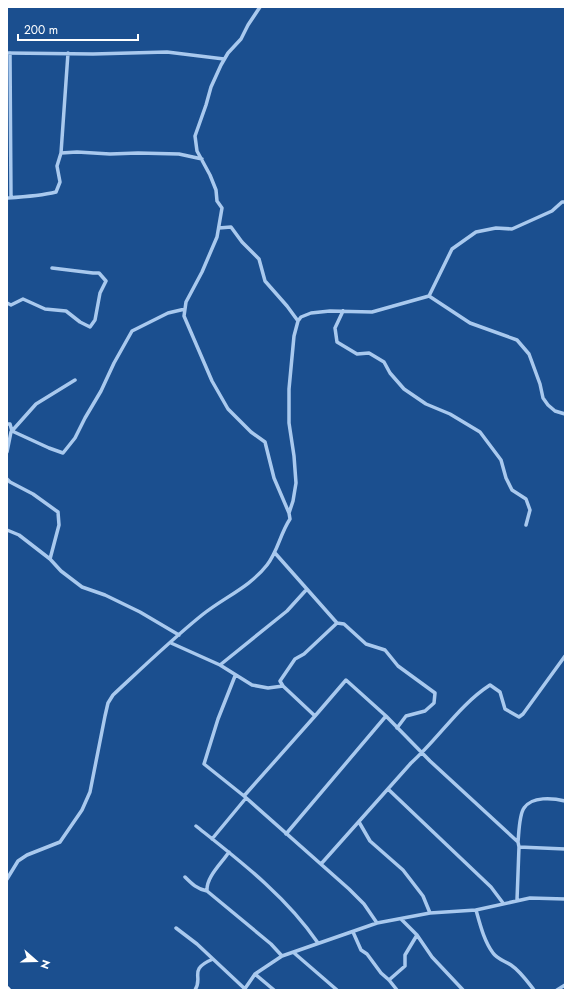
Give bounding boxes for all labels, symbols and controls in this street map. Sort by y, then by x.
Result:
scale bar [18,16,138,42]
text: 200 m [24,21,58,39]
north arrow [16,941,56,981]
text: N [36,958,54,971]

